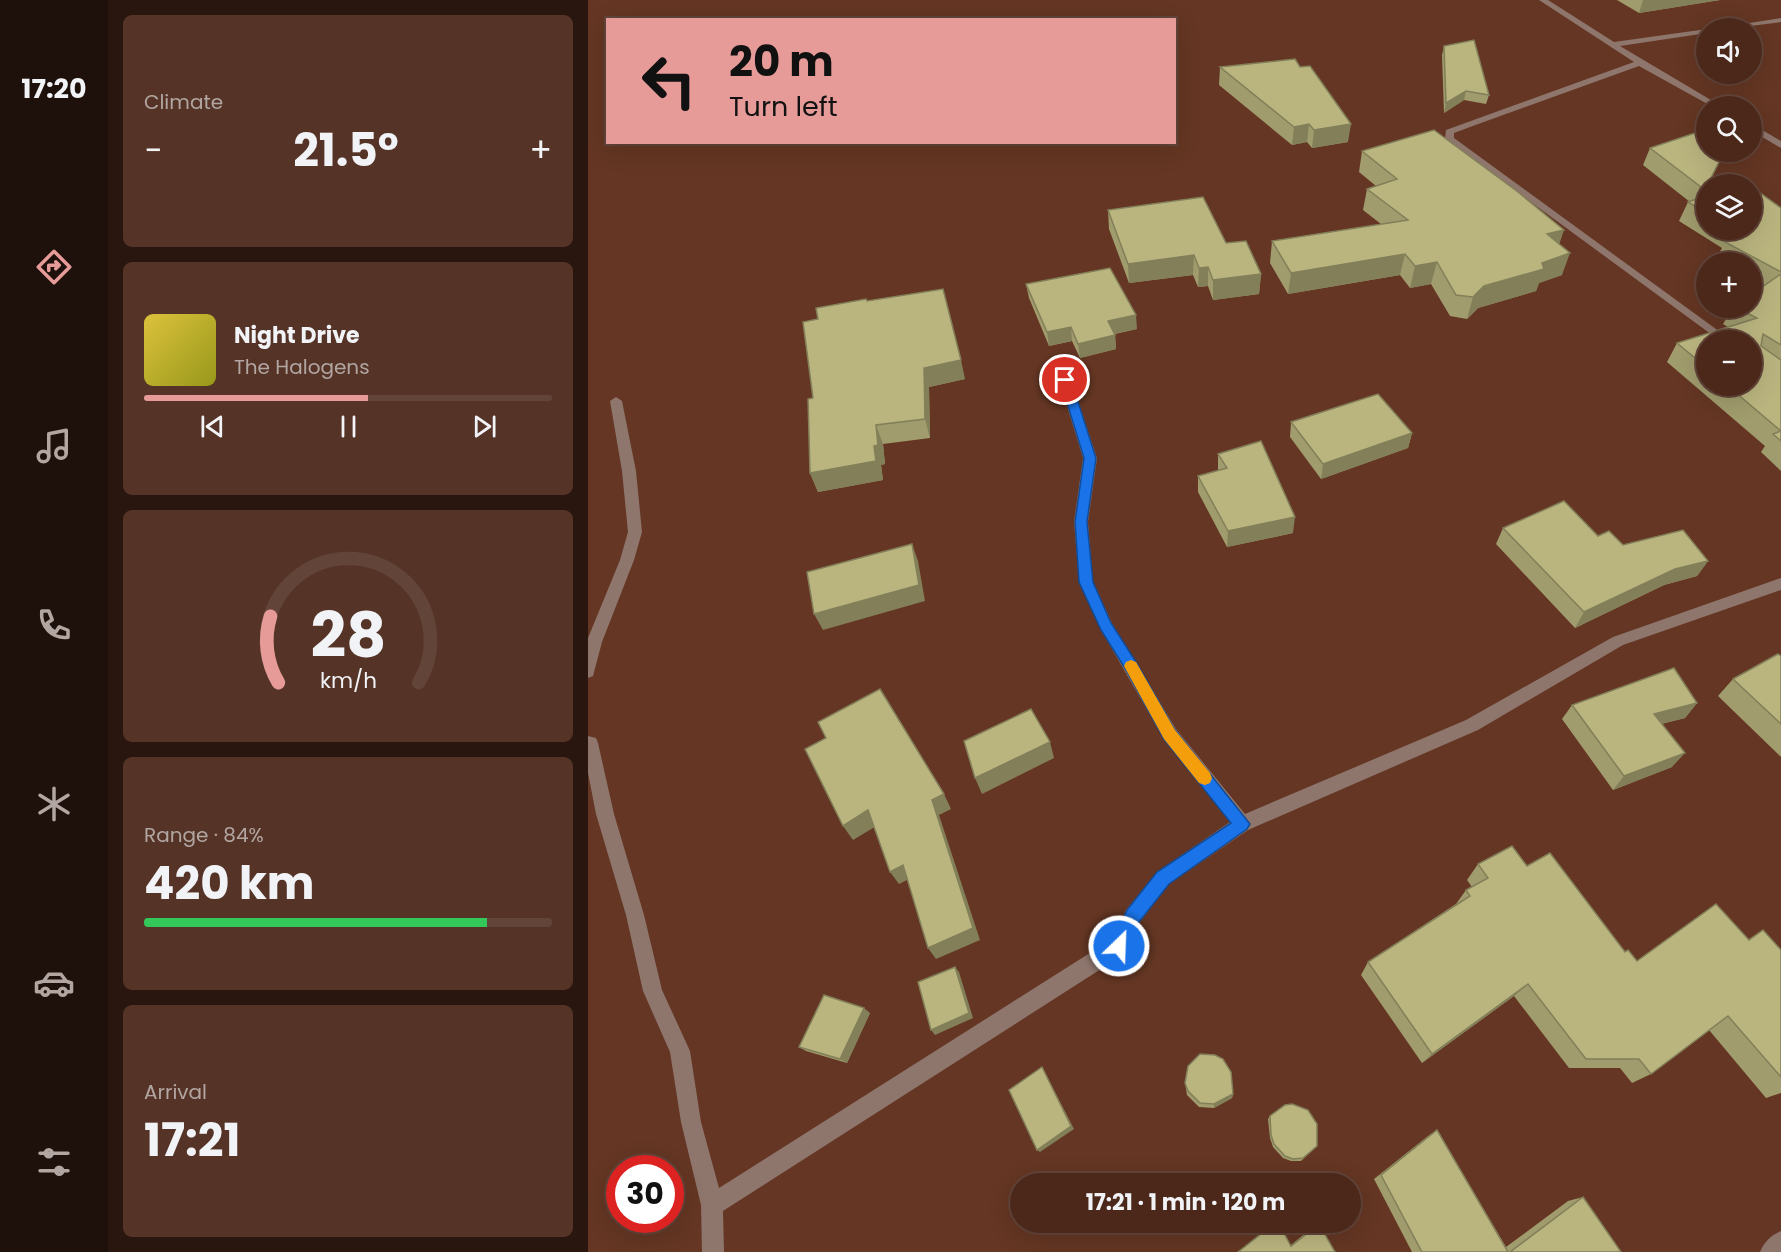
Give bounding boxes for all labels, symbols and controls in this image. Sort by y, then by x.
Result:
map controls [1696,18,1762,396]
button: sound [1696,18,1762,84]
text: 20 m [729,32,834,91]
icon: left [630,42,708,120]
text: 17:20 [21,70,87,107]
text: Climate [144,88,223,116]
text: Turn left [729,88,838,125]
button: search [1696,96,1762,162]
text: 21.5° [293,119,399,182]
text: − [144,127,162,174]
text: + [529,127,552,174]
button: layers [1696,174,1762,240]
icon: directions [33,246,75,288]
button: + [1696,252,1762,318]
text: Night Drive [234,320,360,351]
button: − [1696,330,1762,396]
text: The Halogens [234,353,370,381]
pin [1039,354,1090,405]
icon: arrive [1048,363,1081,396]
icon: previous [196,410,229,443]
icon: pause [332,410,365,443]
icon: next [468,410,501,443]
icon: music [33,425,75,467]
text: 28 [310,591,386,679]
icon: phone [33,604,75,646]
text: km/h [319,665,377,696]
icon: climate [33,783,75,825]
text: Range · 84% [144,821,264,849]
text: 420 km [144,852,315,915]
position arrow [1087,914,1151,978]
icon: car [33,962,75,1004]
text: Arrival [144,1078,207,1106]
text: 17:21 [144,1109,240,1172]
icon: filters [33,1141,75,1183]
speed limit sign: 30 [606,1155,684,1233]
text: 17:21 · 1 min · 120 m [1086,1187,1285,1218]

